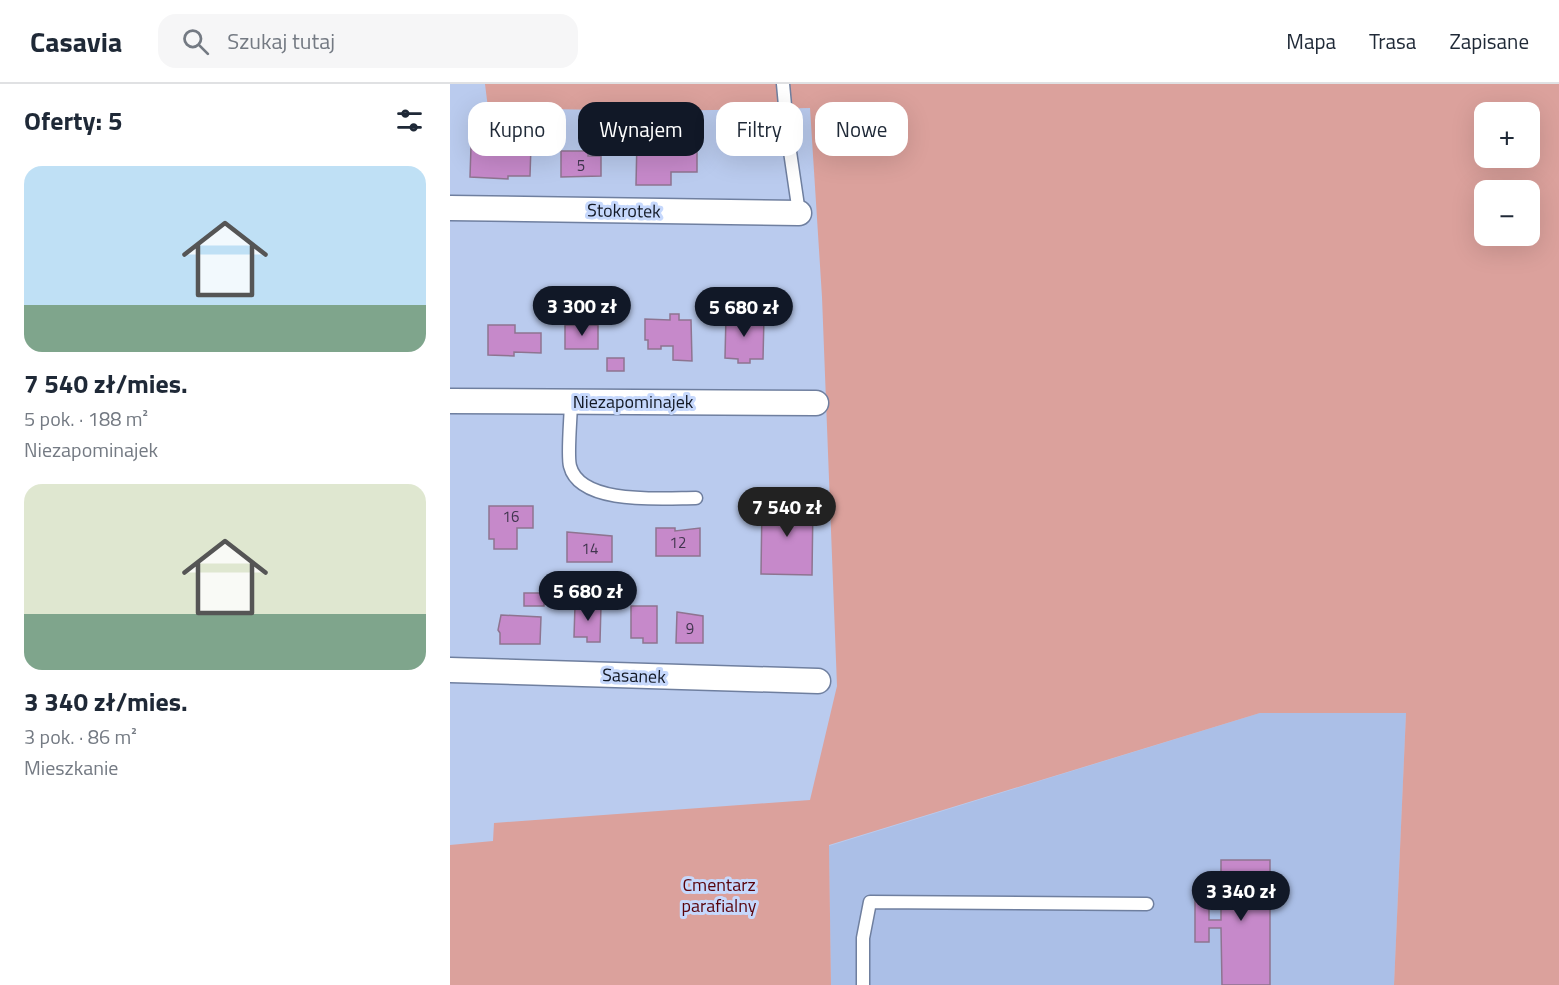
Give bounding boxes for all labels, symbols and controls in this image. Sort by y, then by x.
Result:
search box [158,14,578,68]
text: Casavia [30,20,122,63]
text: Szukaj tutaj [227,24,335,58]
icon: search [179,25,212,58]
text: Mapa [1286,25,1336,57]
text: Trasa [1369,25,1416,57]
text: Zapisane [1449,25,1529,57]
text: Oferty: 5 [24,101,122,140]
chip: Kupno [468,102,566,156]
chip: Wynajem [578,102,704,156]
chip: Filtry [716,102,803,156]
chip: Nowe [815,102,908,156]
map controls [1474,102,1540,246]
button: + [1474,102,1540,168]
icon: filters [393,104,426,137]
house number: 5 [577,154,585,177]
button: − [1474,180,1540,246]
street label: Stokrotek [587,196,661,225]
icon: home [171,205,279,313]
pin: 3 300 zł [520,286,644,337]
pin: 5 680 zł [682,287,806,338]
text: 3 300 zł [547,290,617,321]
text: 5 680 zł [709,291,779,322]
text: 7 540 zł/mies. [24,364,188,403]
street label: Niezapominajek [573,388,694,415]
text: 5 pok. · 188 m² [24,403,148,434]
text: Niezapominajek [24,434,158,465]
pin: 7 540 zł [725,487,849,538]
text: 7 540 zł [752,491,822,522]
house number: 16 [503,505,519,528]
icon: home [171,523,279,631]
house number: 12 [670,531,686,554]
house number: 14 [582,537,598,560]
pin: 5 680 zł [526,571,650,622]
text: 5 680 zł [553,575,623,606]
house number: 9 [686,617,694,640]
street label: Sasanek [602,661,667,690]
text: 3 340 zł/mies. [24,682,188,721]
text: 3 pok. · 86 m² [24,721,137,752]
text: Mieszkanie [24,752,118,783]
park label: Cmentarz parafialny [681,871,757,919]
pin: 3 340 zł [1179,871,1303,922]
text: 3 340 zł [1206,875,1276,906]

